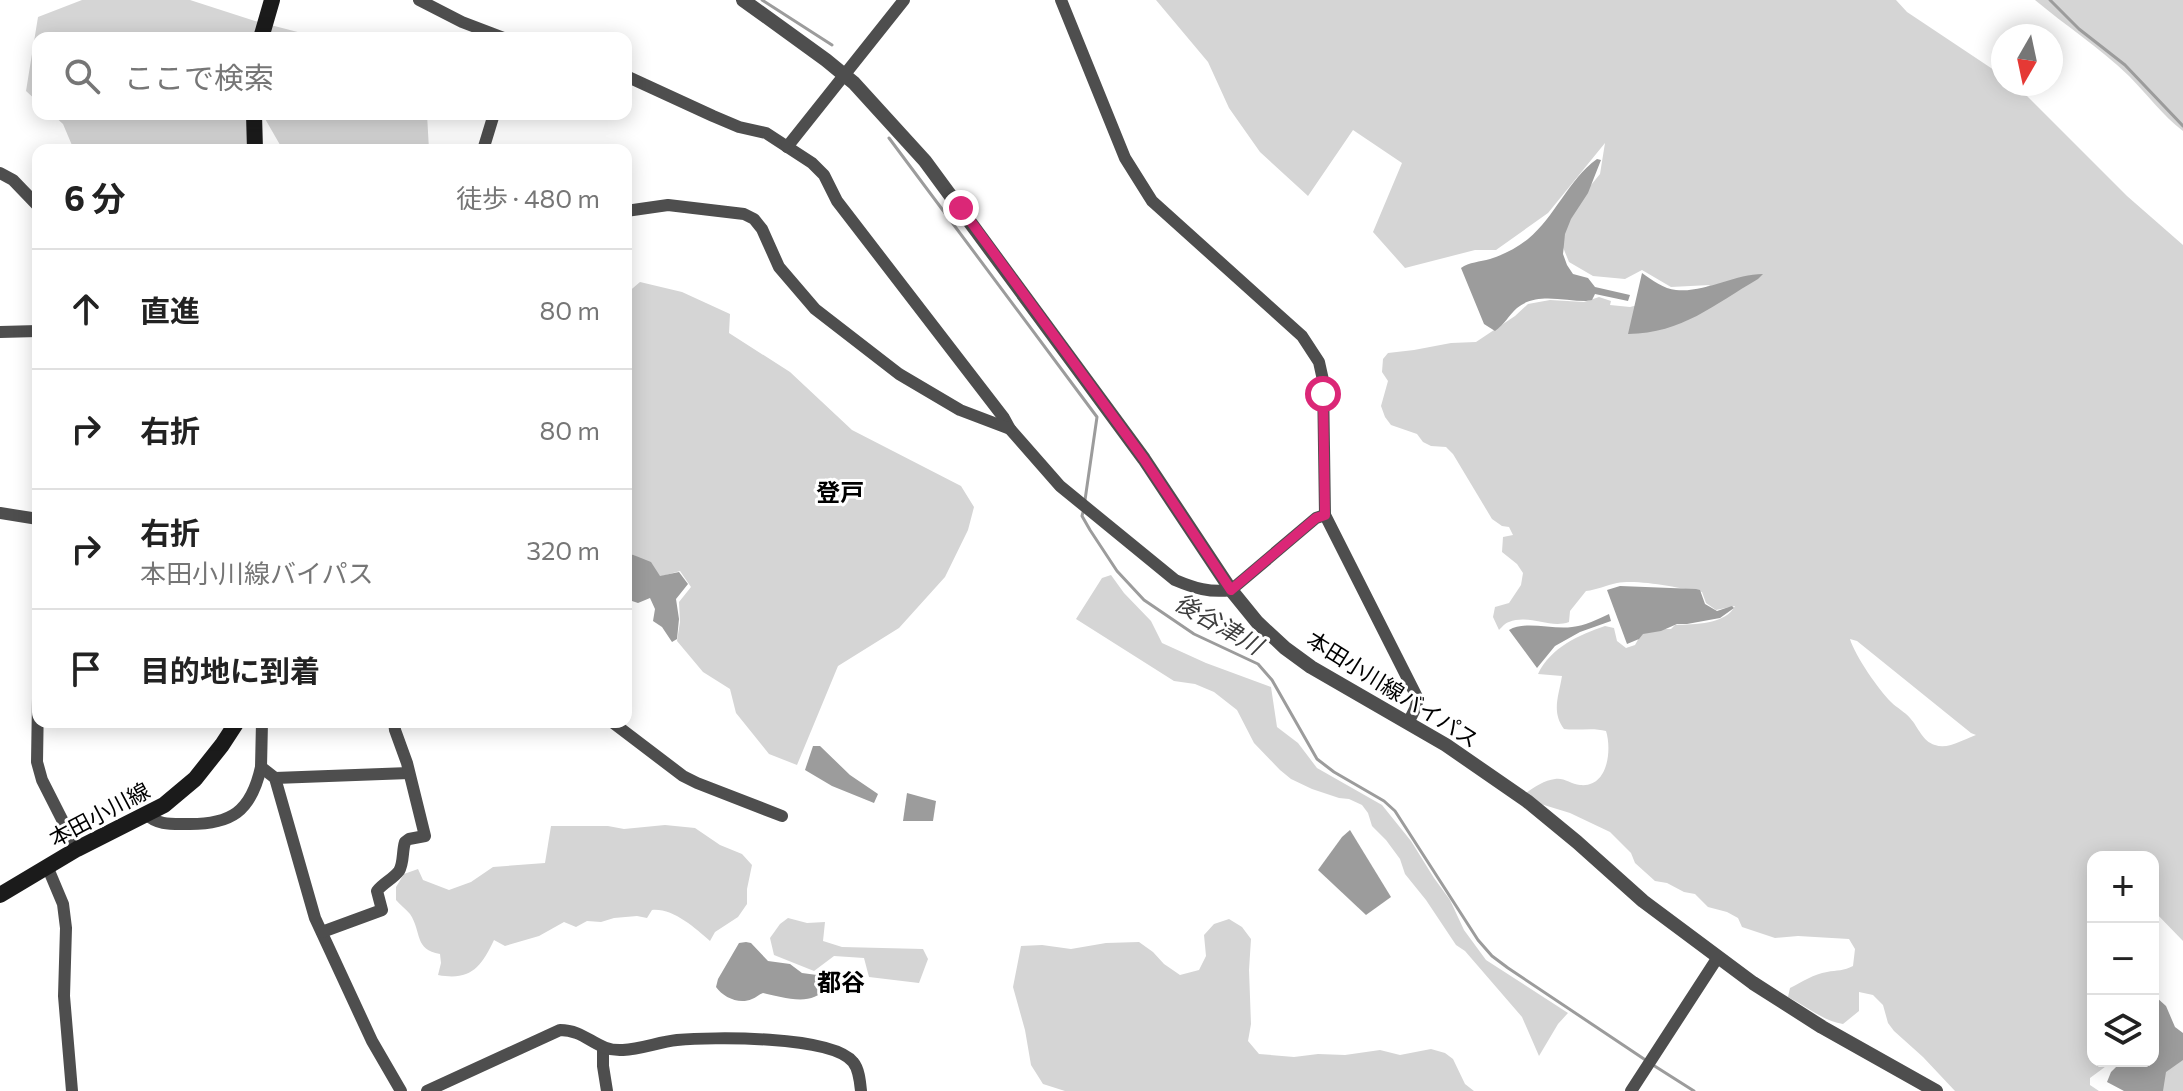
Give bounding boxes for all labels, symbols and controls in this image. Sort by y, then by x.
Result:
north arrow [1991,24,2063,96]
search box [32,32,632,120]
icon: search [60,54,104,98]
text: ここで検索 [124,58,274,95]
text: 6 分 [64,176,125,218]
text: 徒歩 · 480 m [456,182,600,213]
route end [943,190,979,226]
icon: ahead [64,287,108,331]
text: 直進 [140,291,200,328]
text: 80 m [540,294,600,325]
route start [1305,376,1341,412]
icon: right [64,407,108,451]
text: 右折 [140,411,200,448]
text: 80 m [540,414,600,445]
district label: 登戸 [816,477,864,506]
text: 右折 [140,513,200,550]
icon: right [64,527,108,571]
text: 320 m [526,534,600,565]
text: 本田小川線バイパス [140,557,373,588]
water label: 後谷津川 [1170,586,1270,661]
street label: 本田小川線バイパス [1302,625,1484,753]
icon: arrive [64,647,108,691]
text: 目的地に到着 [140,651,320,688]
street label: 本田小川線 [44,776,154,852]
map controls [2087,851,2159,1067]
button: + [2087,851,2159,923]
button: − [2087,923,2159,995]
district label: 都谷 [817,967,865,996]
button: layers [2087,995,2159,1067]

